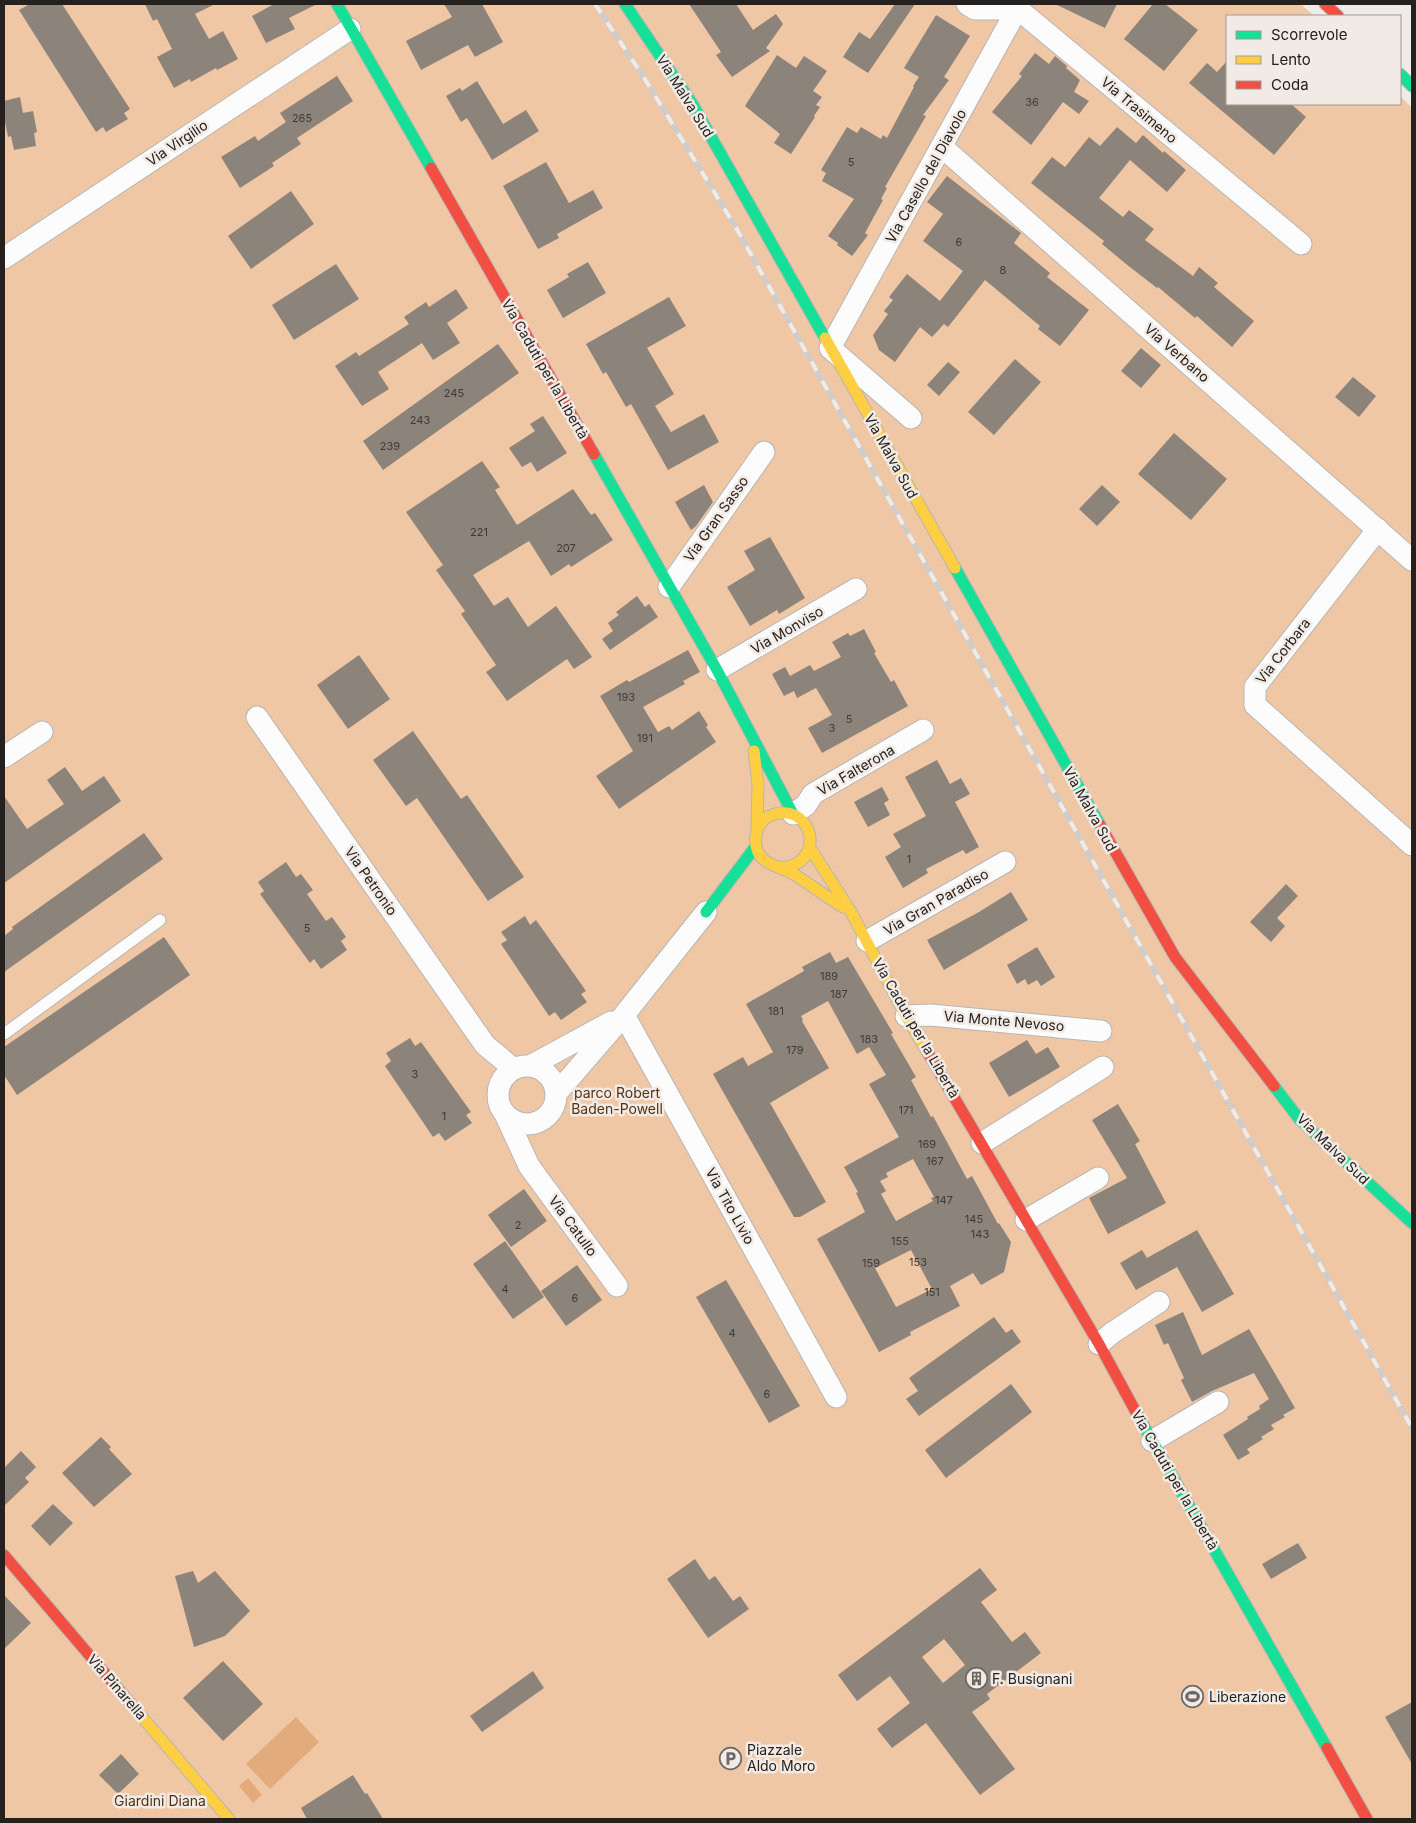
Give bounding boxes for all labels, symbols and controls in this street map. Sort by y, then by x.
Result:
legend [1226,15,1401,105]
text: Scorrevole [1271,25,1347,44]
text: Lento [1271,50,1311,69]
street label: Via Malva Sud [653,51,718,140]
street label: Via Trasimeno [1098,73,1181,146]
text: Coda [1271,75,1309,94]
house number: 36 [1025,95,1039,109]
street label: Via Casello del Diavolo [882,106,970,246]
house number: 265 [292,111,312,125]
street label: Via Virgilio [143,116,211,169]
house number: 5 [848,155,855,169]
house number: 6 [956,235,963,249]
house number: 8 [1000,263,1007,277]
street label: Via Caduti per la Libertà [498,296,593,442]
street label: Via Verbano [1141,320,1213,386]
house number: 245 [444,386,464,400]
street label: Via Malva Sud [861,410,922,501]
house number: 243 [410,413,430,427]
house number: 239 [380,439,400,453]
street label: Via Gran Sasso [680,473,751,565]
house number: 221 [470,525,488,539]
house number: 207 [556,541,576,555]
street label: Via Monviso [747,602,826,657]
street label: Via Corbara [1252,614,1314,687]
house number: 193 [617,690,635,704]
house number: 5 [846,712,853,726]
house number: 3 [829,721,836,735]
house number: 191 [637,731,653,745]
street label: Via Falterona [814,741,897,799]
street label: Via Malva Sud [1060,763,1121,854]
street label: Via Petronio [342,843,401,918]
house number: 1 [907,852,911,866]
street label: Via Gran Paradiso [880,865,991,939]
house number: 5 [304,921,311,935]
street label: Via Caduti per la Libertà [869,955,964,1101]
house number: 189 [820,969,838,983]
house number: 187 [830,987,848,1001]
house number: 181 [768,1004,784,1018]
street label: Via Monte Nevoso [943,1007,1065,1034]
house number: 183 [860,1032,878,1046]
house number: 179 [786,1043,804,1057]
house number: 3 [412,1067,419,1081]
park label: parco Robert Baden-Powell [571,1084,663,1117]
house number: 171 [898,1103,914,1117]
house number: 1 [442,1109,446,1123]
street label: Via Malva Sud [1294,1110,1373,1187]
house number: 169 [918,1137,936,1151]
house number: 167 [926,1154,944,1168]
street label: Via Tito Livio [702,1164,758,1247]
street label: Via Catullo [546,1192,601,1259]
house number: 147 [935,1193,953,1207]
house number: 145 [965,1212,983,1226]
house number: 2 [515,1218,521,1232]
house number: 143 [971,1227,989,1241]
house number: 155 [891,1234,909,1248]
house number: 153 [909,1255,927,1269]
house number: 159 [862,1256,880,1270]
house number: 4 [501,1282,509,1296]
house number: 151 [924,1285,940,1299]
house number: 6 [572,1291,579,1305]
house number: 4 [728,1326,736,1340]
house number: 6 [764,1387,771,1401]
street label: Via Caduti per la Libertà [1128,1407,1223,1553]
street label: Via Pinarella [84,1650,150,1723]
building icon: F. Busignani [964,1667,988,1691]
place label: F. Busignani [992,1670,1072,1687]
sports icon: Liberazione [1181,1685,1205,1709]
place label: Liberazione [1209,1688,1286,1705]
place label: Piazzale Aldo Moro [747,1741,815,1774]
parking icon: Piazzale Aldo Moro [719,1746,743,1770]
park label: Giardini Diana [114,1792,206,1809]

